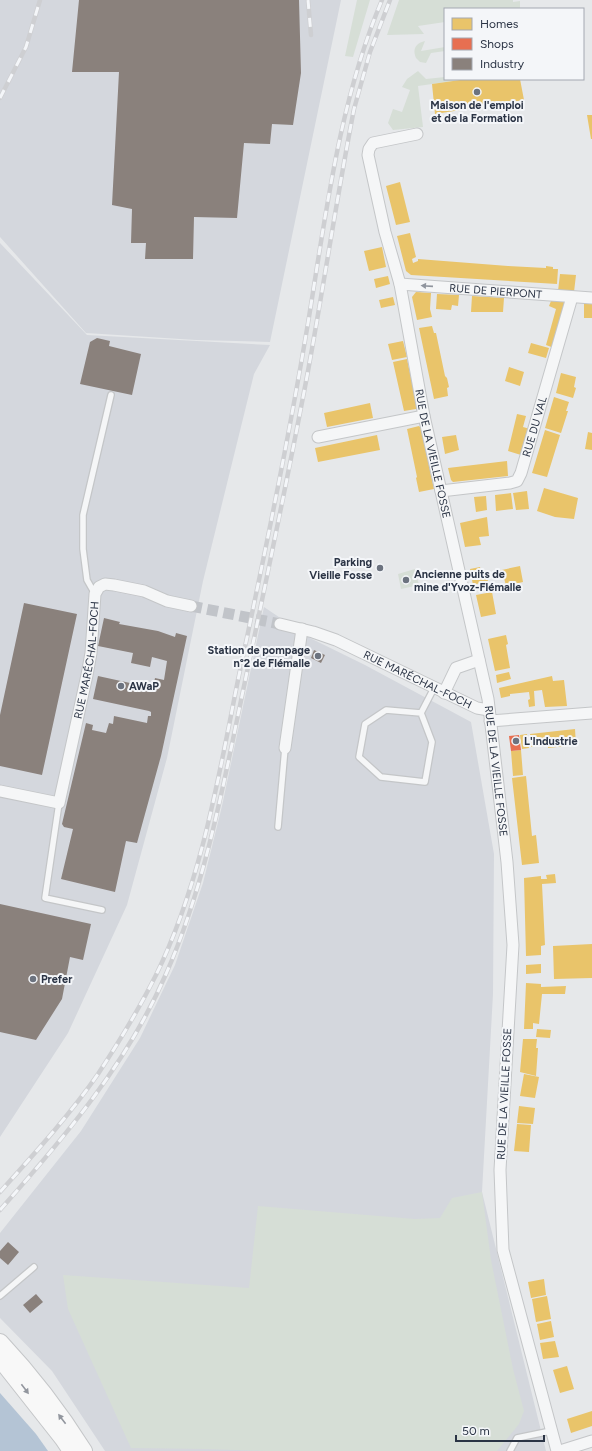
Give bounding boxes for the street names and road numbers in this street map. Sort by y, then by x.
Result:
street label: RUE DE PIERPONT [449,282,543,301]
street label: RUE DE LA VIEILLE FOSSE [412,388,453,520]
street label: RUE DU VAL [520,395,550,458]
street label: RUE MARÉCHAL-FOCH [72,601,101,720]
street label: RUE MARÉCHAL-FOCH [361,648,474,712]
street label: RUE DE LA VIEILLE FOSSE [482,705,510,837]
street label: RUE DE LA VIEILLE FOSSE [495,1028,514,1160]

